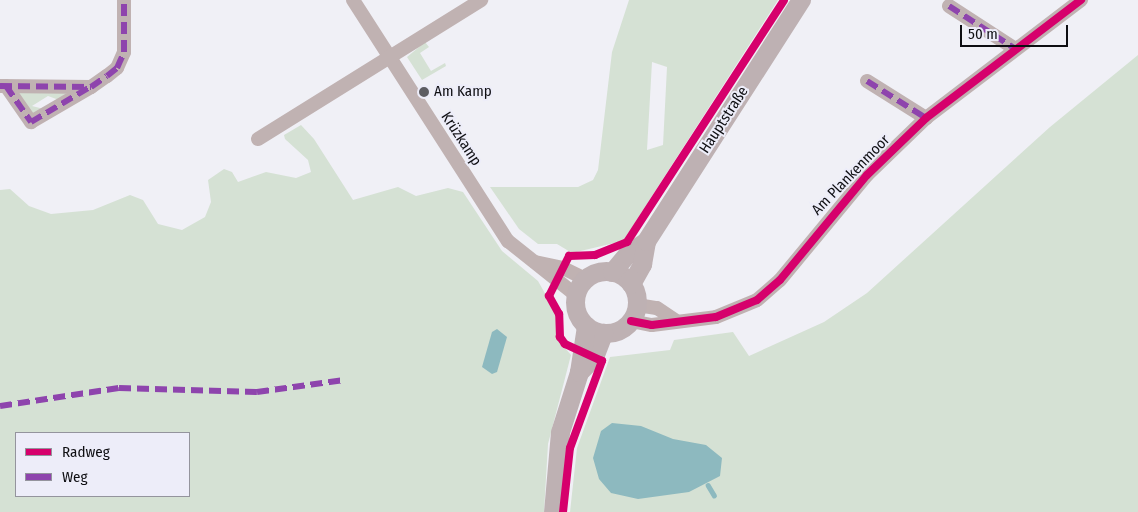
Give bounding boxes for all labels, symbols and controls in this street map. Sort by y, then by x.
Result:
scale bar [963,15,1070,47]
text: 50 m [968,25,998,43]
place label: Am Kamp [434,83,492,101]
street label: Hauptstraße [696,83,752,157]
marker: Am Kamp [418,86,430,98]
street label: Krüzkamp [437,109,485,169]
street label: Am Plankenmoor [808,131,894,219]
legend [15,432,190,497]
text: Radweg [62,443,110,461]
text: Weg [62,468,88,486]

